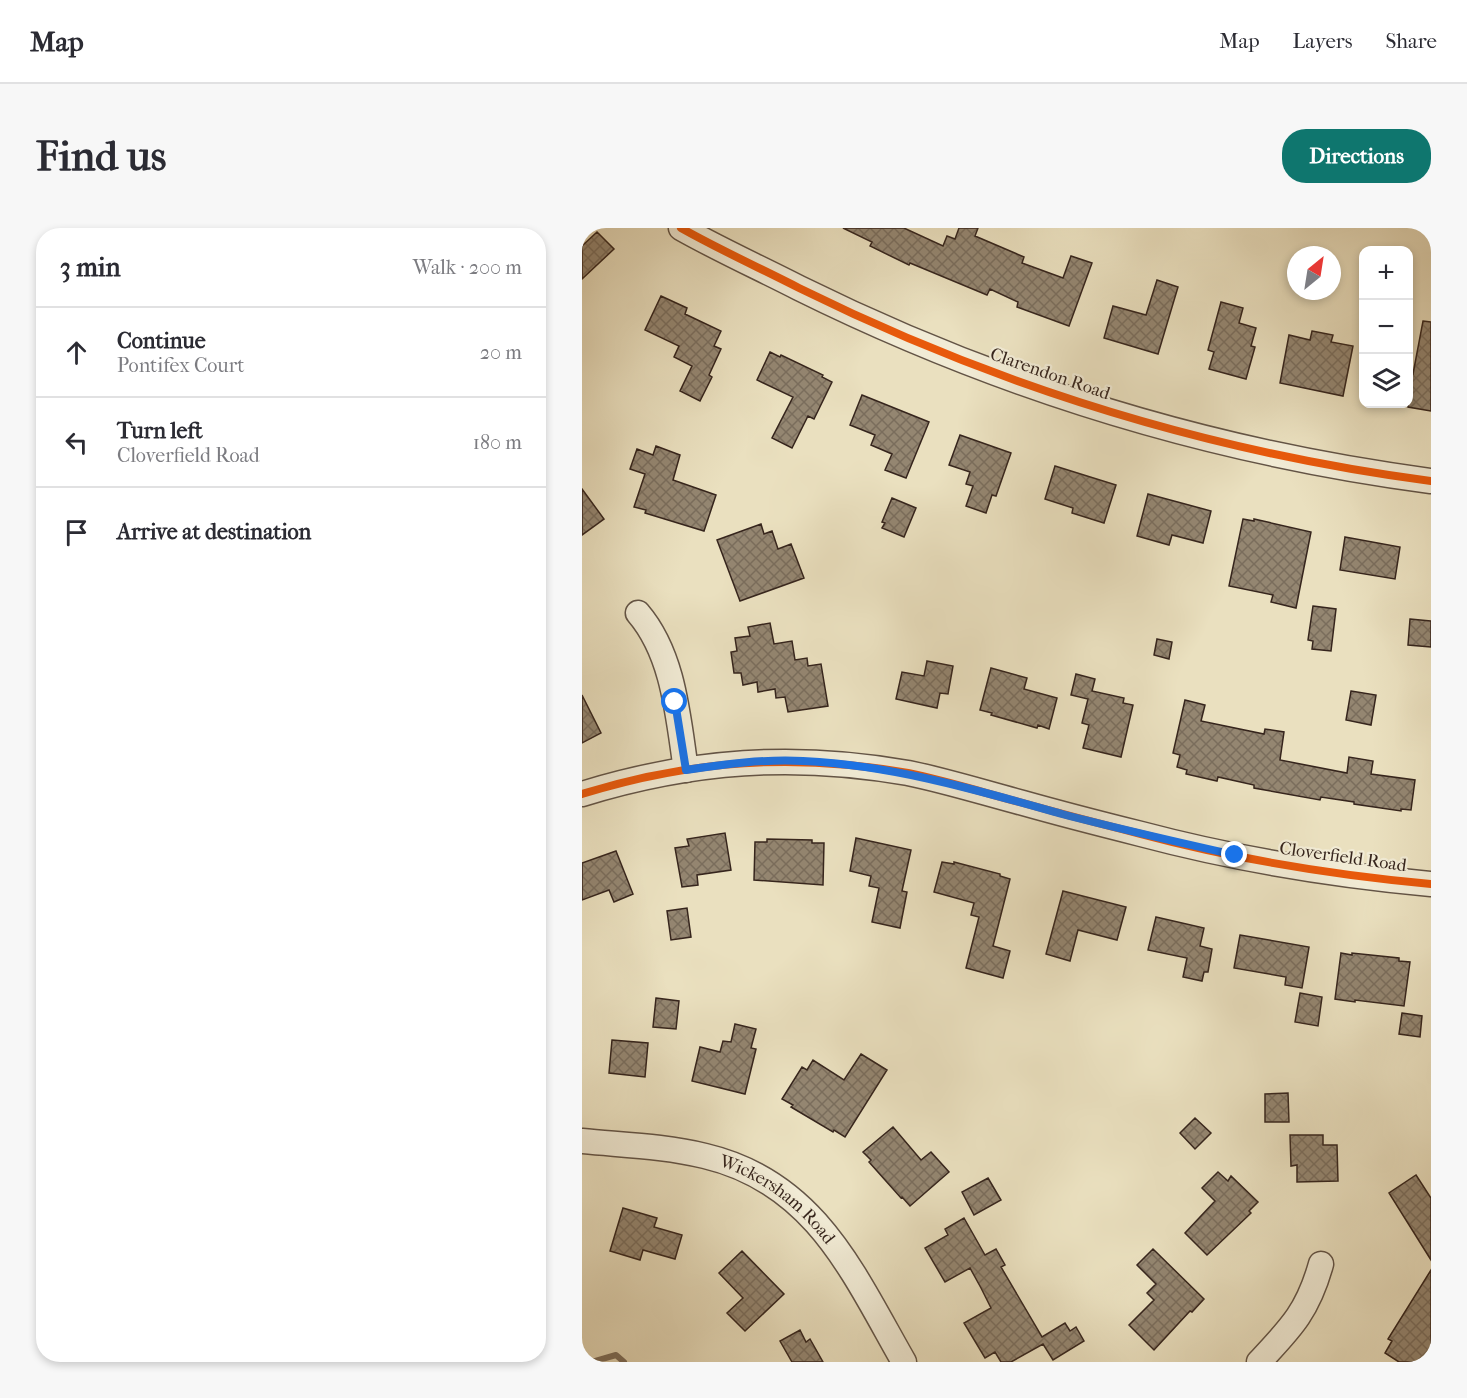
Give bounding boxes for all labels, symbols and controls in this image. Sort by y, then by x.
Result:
text: Map [30,25,84,58]
text: Map [1219,29,1260,53]
text: Layers [1293,29,1352,53]
text: Share [1385,29,1437,53]
button: Directions [1282,129,1431,183]
text: Find us [36,132,166,181]
north arrow [1287,246,1341,300]
map controls [1359,246,1413,408]
button: + [1359,246,1413,300]
text: 3 min [60,252,121,283]
text: Walk · 200 m [413,256,522,279]
button: − [1359,300,1413,354]
text: Continue [117,328,206,354]
icon: ahead [60,336,93,369]
text: 20 m [480,341,522,364]
street label: Clarendon Road [987,344,1113,404]
text: Pontifex Court [117,354,244,377]
button: layers [1359,354,1413,408]
text: Turn left [117,418,203,444]
icon: left [60,426,93,459]
text: 180 m [473,431,522,454]
text: Cloverfield Road [117,444,260,467]
icon: arrive [60,516,93,549]
text: Arrive at destination [117,519,311,545]
route start [661,688,687,714]
street label: Cloverfield Road [1278,838,1408,876]
route end [1221,841,1247,867]
street label: Wickersham Road [716,1150,840,1248]

